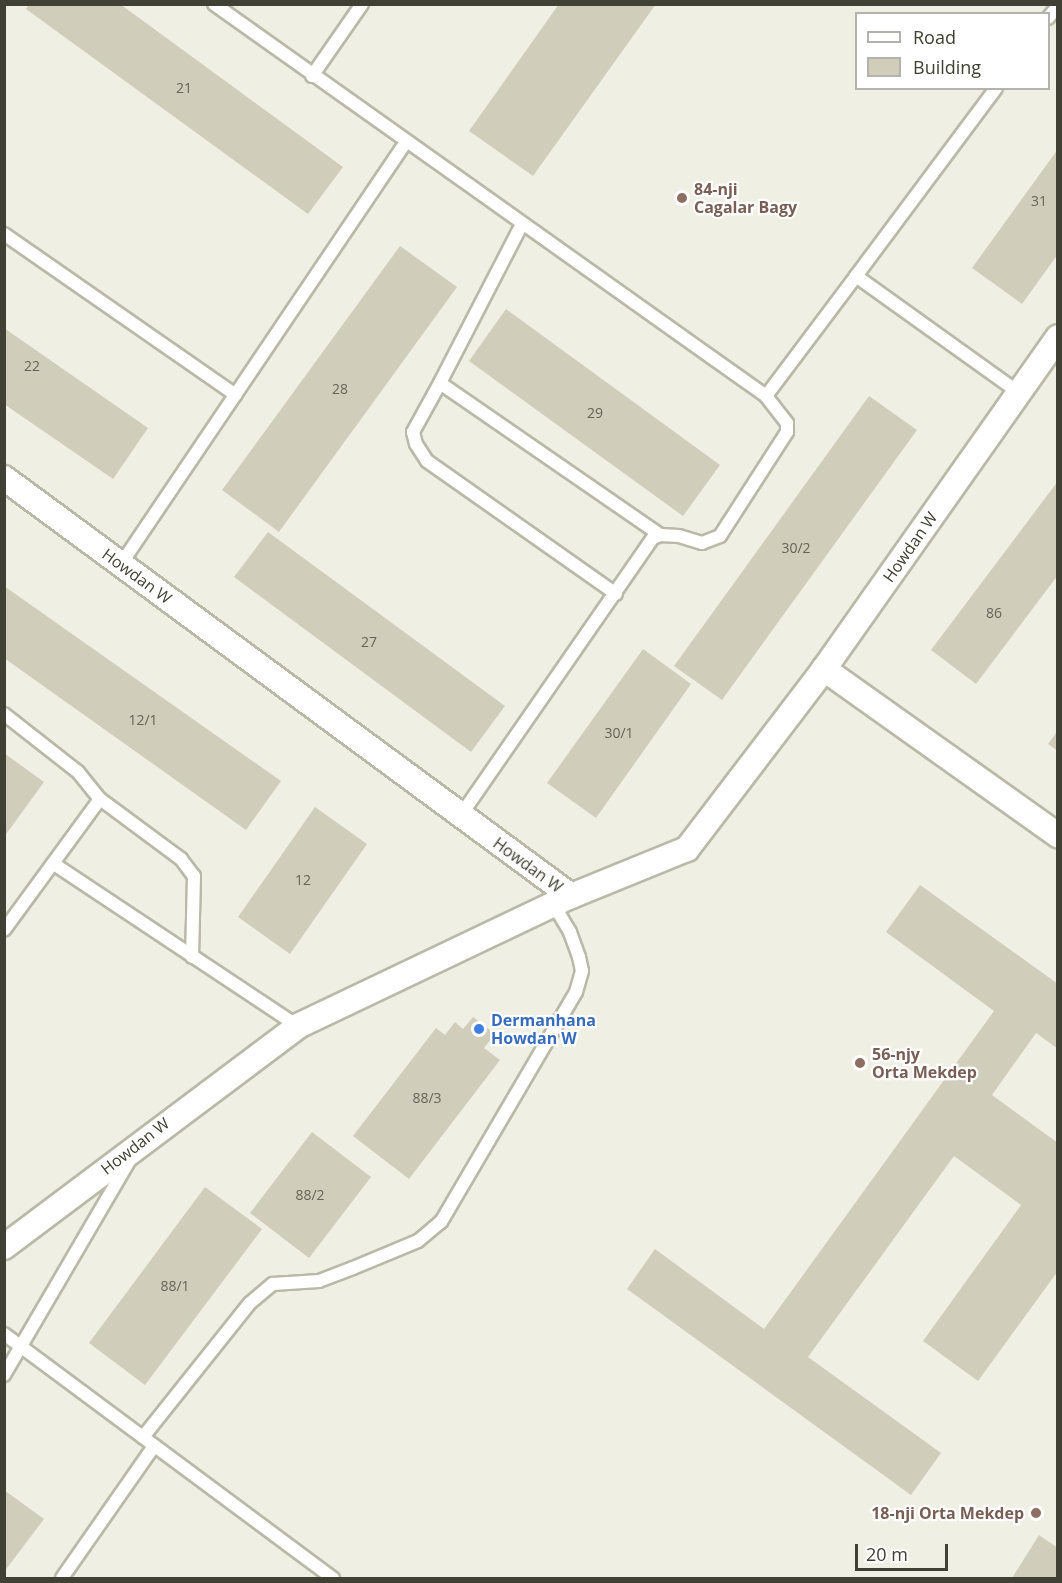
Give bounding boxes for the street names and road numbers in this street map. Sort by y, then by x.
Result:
street label: Howdan W [879,508,941,586]
street label: Howdan W [98,544,176,608]
street label: Howdan W [489,833,567,897]
street label: Howdan W [97,1113,173,1179]

